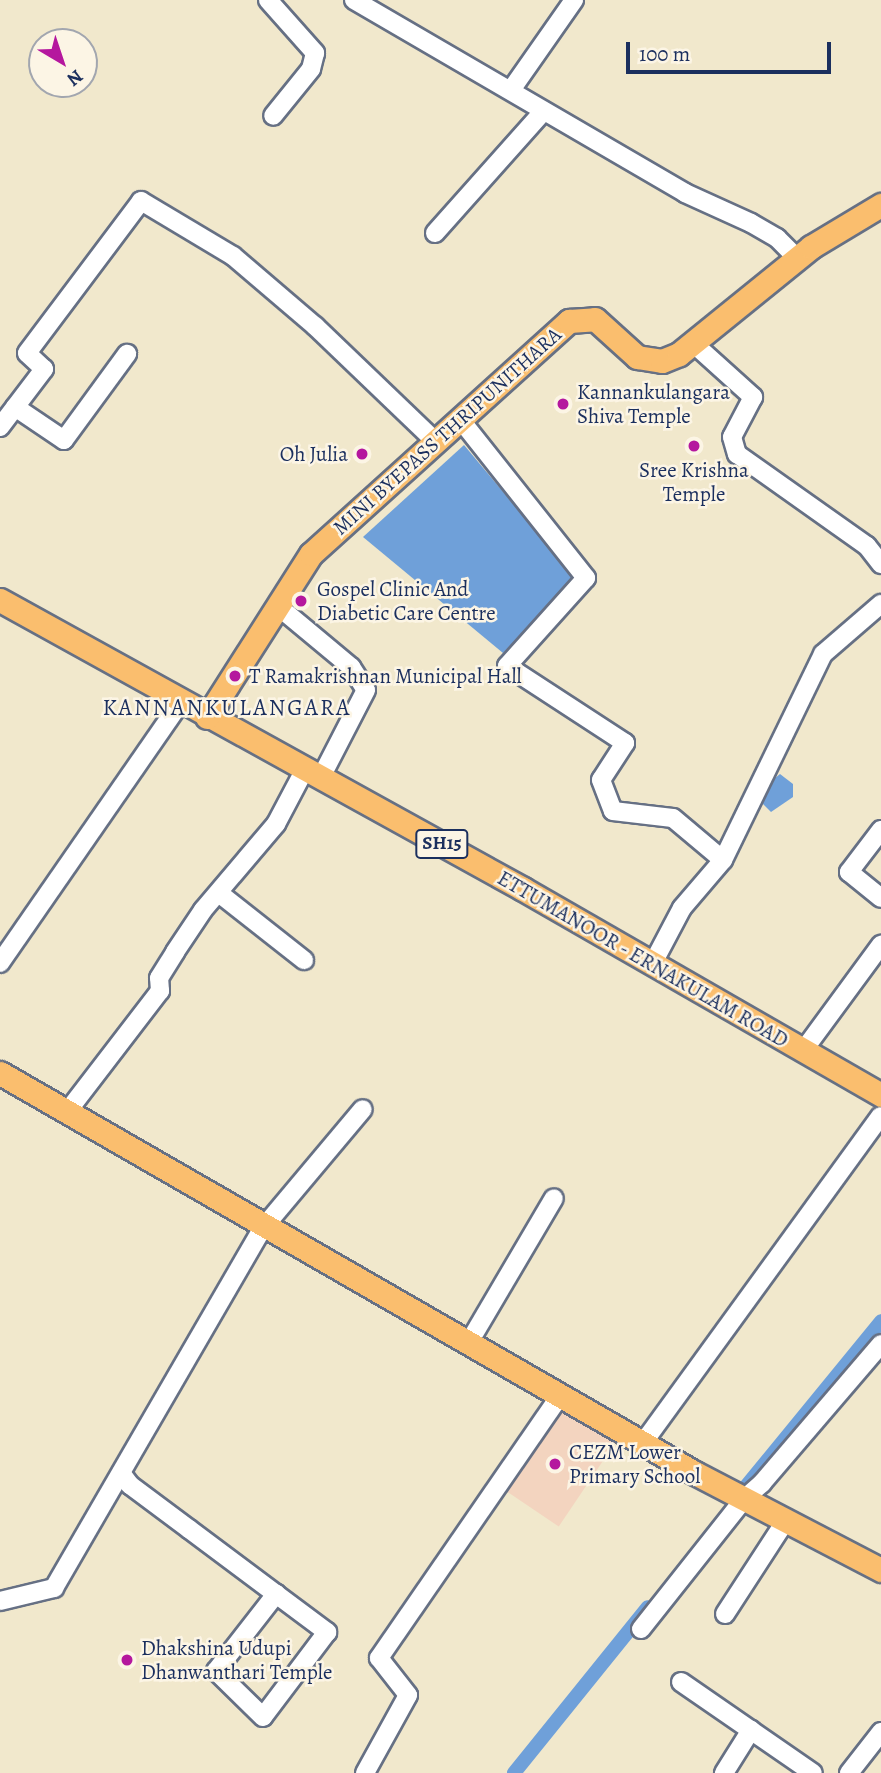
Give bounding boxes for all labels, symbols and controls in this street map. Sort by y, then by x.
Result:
north arrow [28,28,98,98]
scale bar [629,28,834,72]
text: 100 m [639,40,690,68]
text: N [61,63,89,92]
street label: MINI BYEPASS THRIPUNITHARA [328,322,566,540]
place label: Kannankulangara Shiva Temple [577,379,730,429]
marker: Kannankulangara Shiva Temple [555,396,571,412]
marker: Sree Krishna Temple [686,438,702,454]
place label: Oh Julia [280,441,348,467]
marker: Oh Julia [354,446,370,462]
place label: Sree Krishna Temple [639,457,749,507]
place label: Gospel Clinic And Diabetic Care Centre [317,576,496,626]
marker: Gospel Clinic And Diabetic Care Centre [291,591,311,611]
place label: T Ramakrishnan Municipal Hall [249,663,522,689]
marker: T Ramakrishnan Municipal Hall [227,668,243,684]
district label: KANNANKULANGARA [104,694,350,722]
road number: SH15 [414,828,470,860]
street label: ETTUMANOOR - ERNAKULAM ROAD [493,865,793,1053]
place label: CEZM Lower Primary School [569,1439,700,1489]
marker: CEZM Lower Primary School [547,1456,563,1472]
place label: Dhakshina Udupi Dhanwanthari Temple [141,1635,332,1685]
marker: Dhakshina Udupi Dhanwanthari Temple [119,1652,135,1668]

